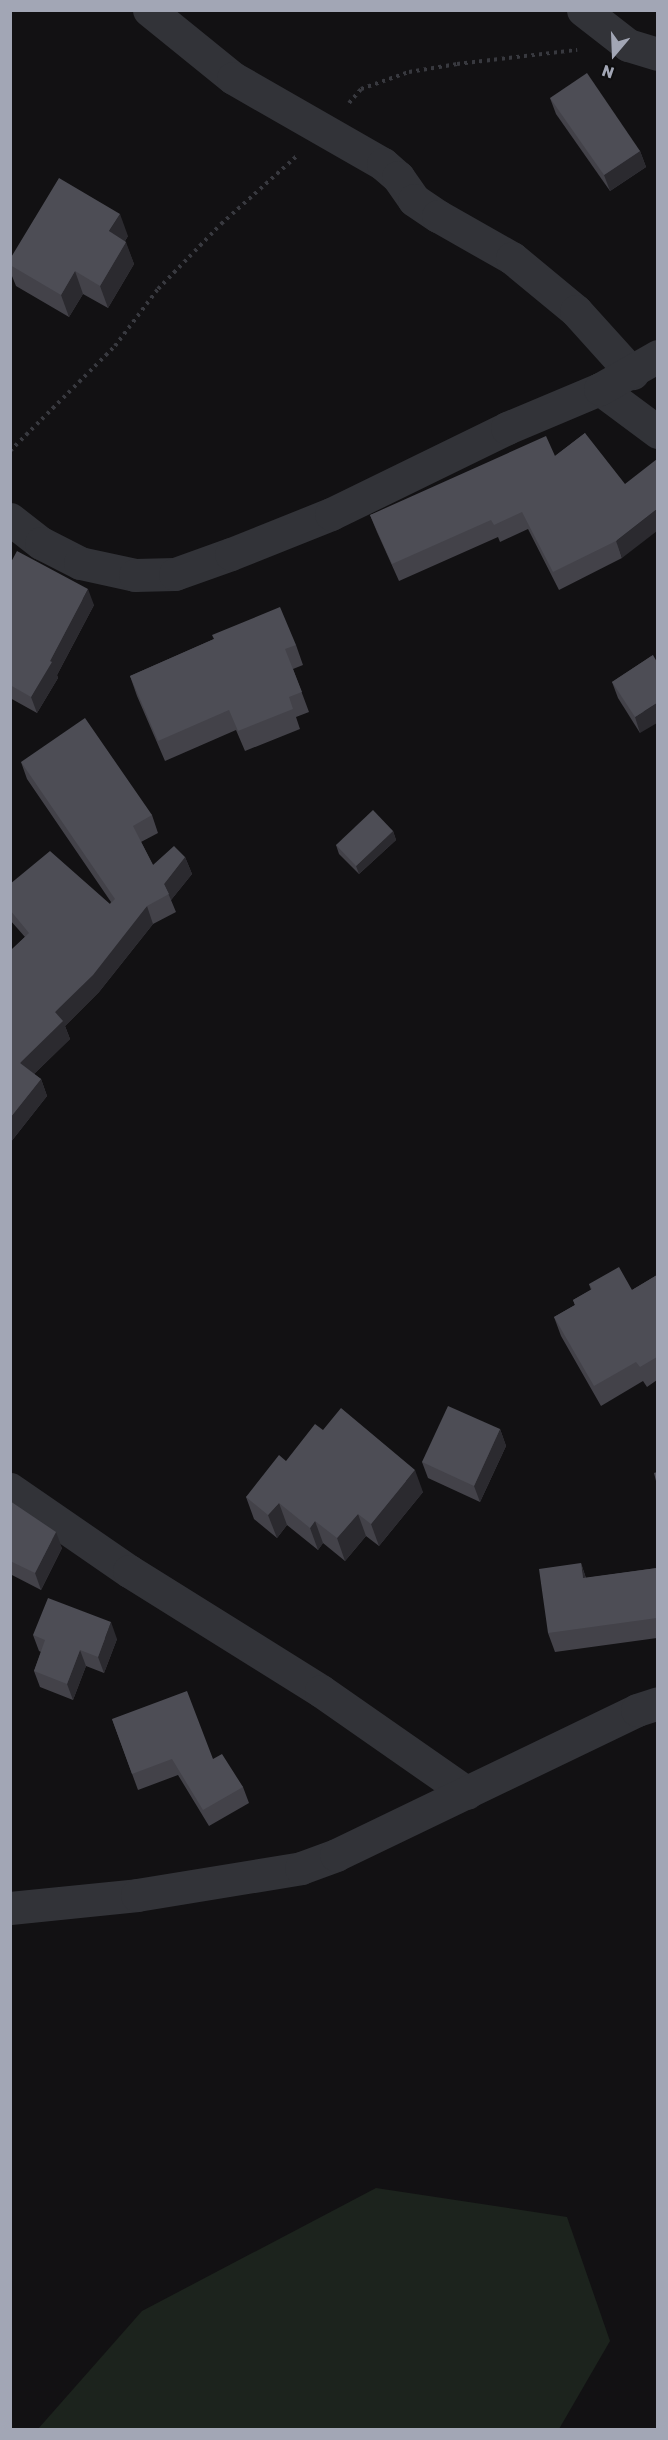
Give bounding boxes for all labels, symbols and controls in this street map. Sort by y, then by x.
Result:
north arrow [584,24,644,84]
text: N [599,61,617,82]

